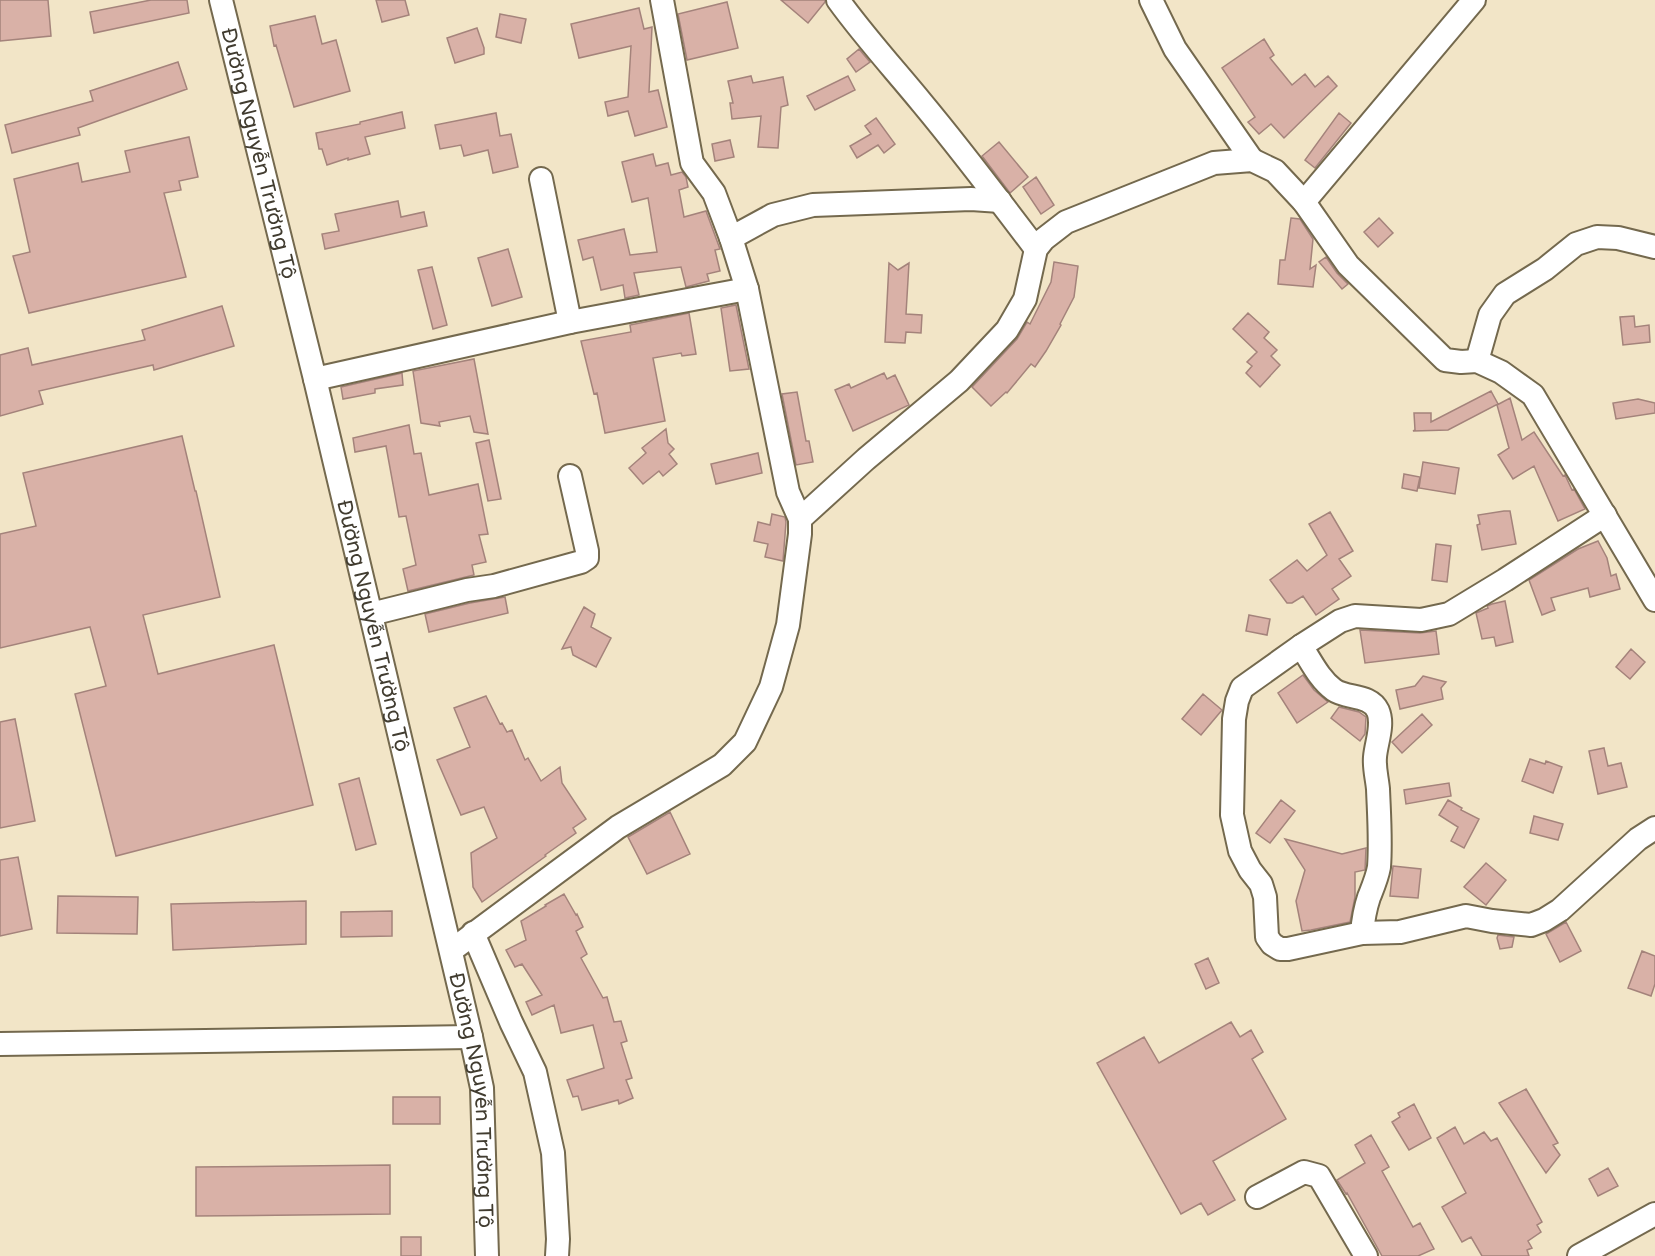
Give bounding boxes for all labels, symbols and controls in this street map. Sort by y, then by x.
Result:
street label: Đường Nguyễn Trường Tộ [215,25,302,282]
street label: Đường Nguyễn Trường Tộ [331,497,415,754]
street label: Đường Nguyễn Trường Tộ [443,970,498,1228]

